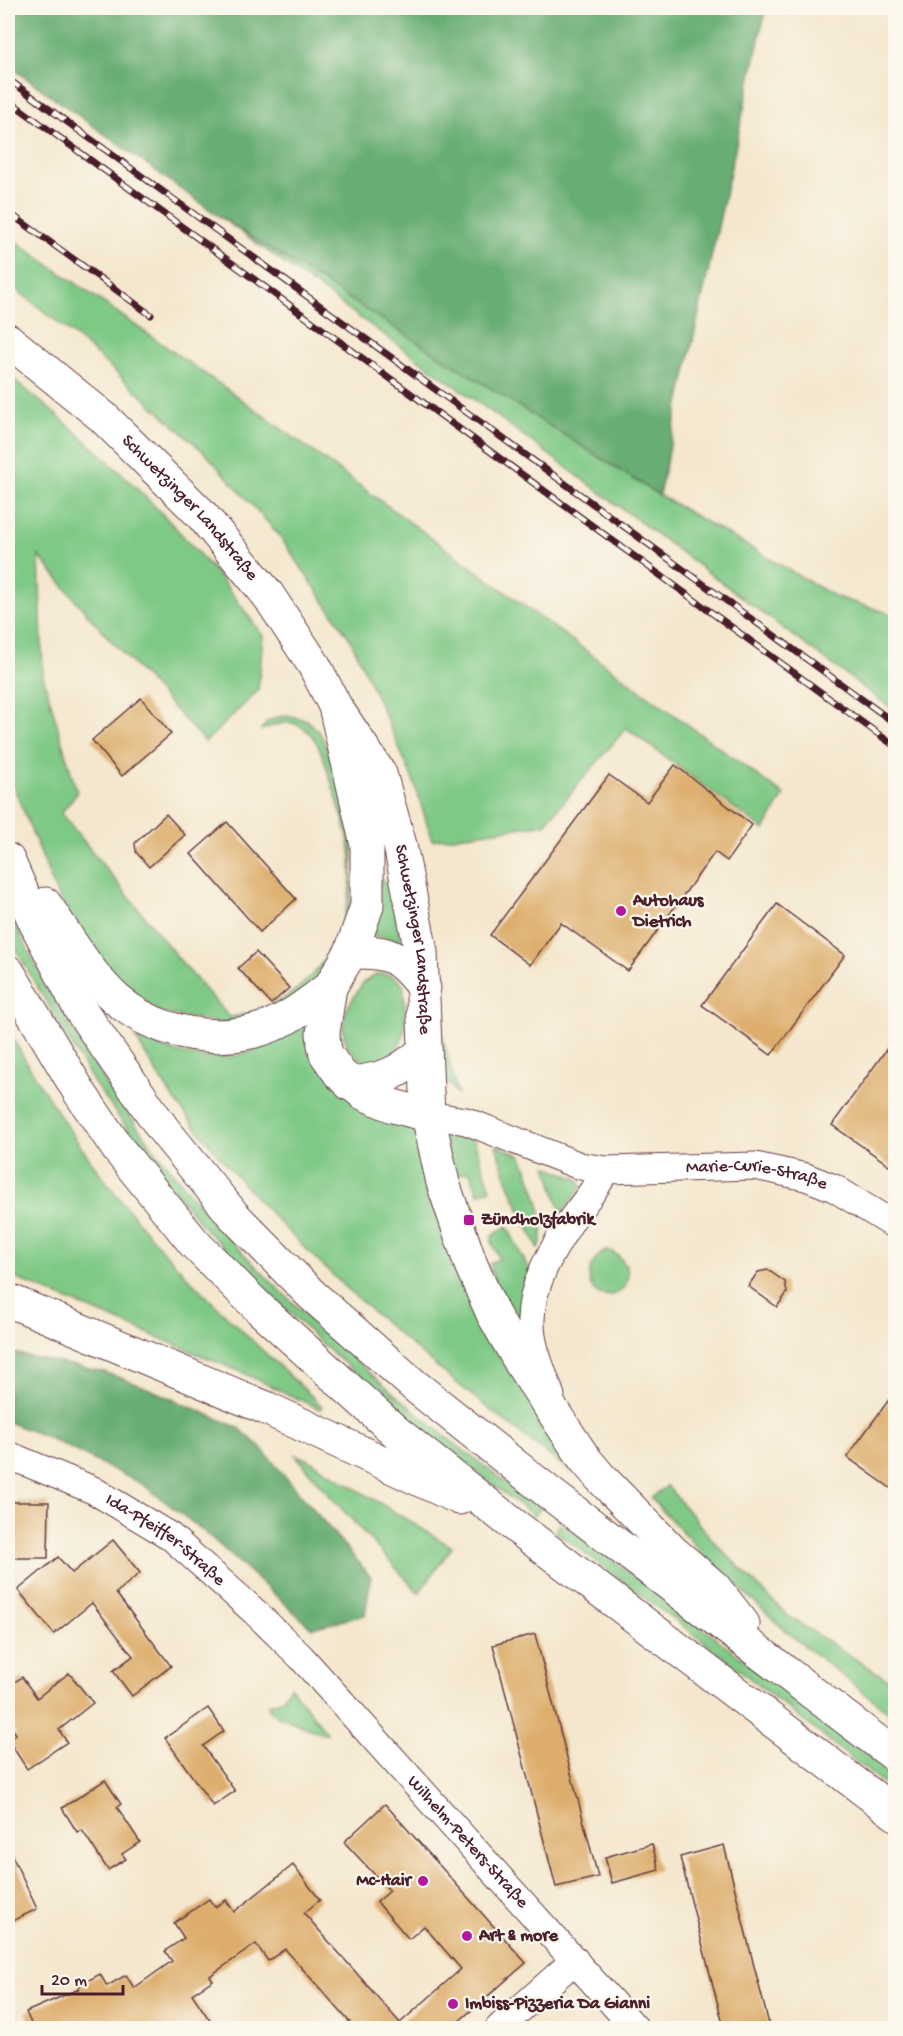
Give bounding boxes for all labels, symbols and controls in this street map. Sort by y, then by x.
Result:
street label: Schwetzinger Landstraße [117,431,263,586]
street label: Schwetzinger Landstraße [390,843,435,1035]
place label: Autohaus Dietrich [631,891,705,933]
marker: Autohaus Dietrich [614,904,628,918]
street label: Marie-Curie-Straße [686,1155,831,1195]
place label: Zündholzfabrik [481,1210,596,1231]
marker: Zündholzfabrik [462,1213,476,1227]
street label: Ida-Pfeiffer-Straße [101,1489,230,1591]
street label: Wilhelm-Peters-Straße [402,1771,533,1913]
place label: Mc-Hair [356,1871,414,1892]
marker: Mc-Hair [416,1874,430,1888]
place label: Art & more [478,1926,559,1947]
marker: Art & more [460,1929,474,1943]
scale bar [42,1958,123,1996]
text: 20 m [51,1971,87,1992]
place label: Imbiss-Pizzeria Da Gianni [465,1994,650,2015]
marker: Imbiss-Pizzeria Da Gianni [446,1997,460,2011]

